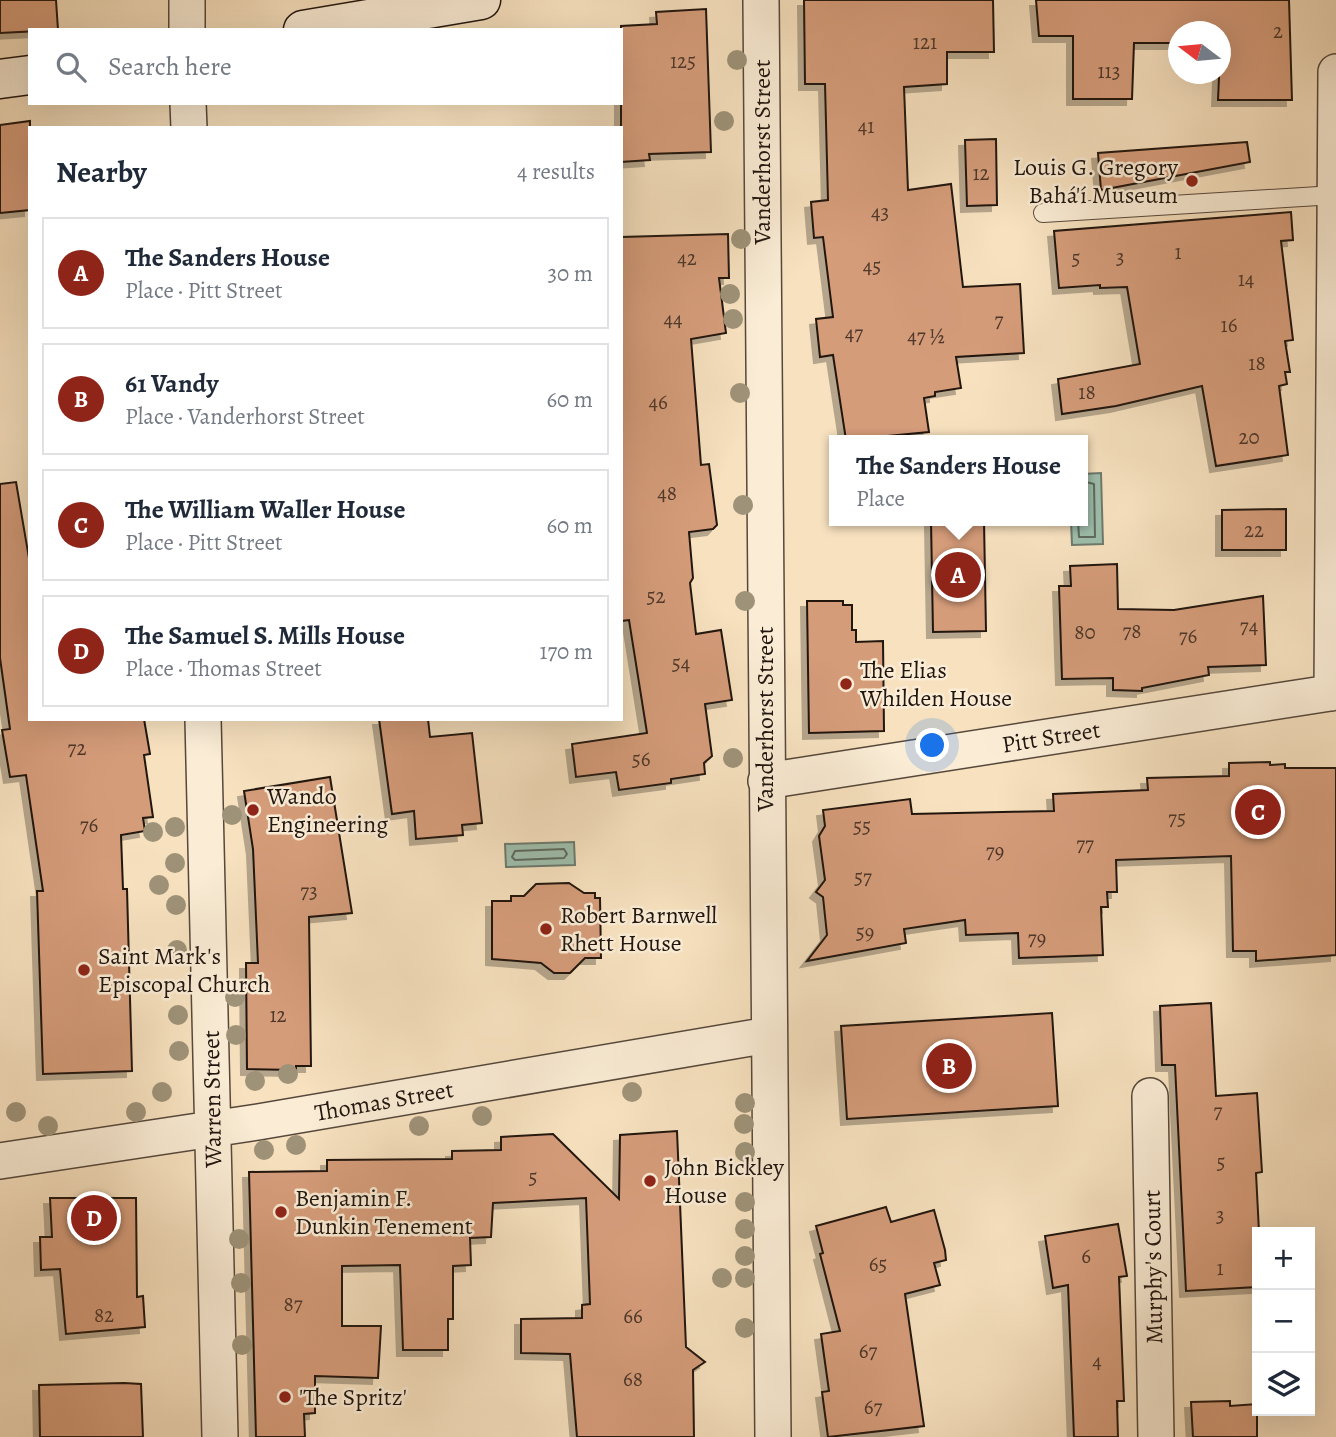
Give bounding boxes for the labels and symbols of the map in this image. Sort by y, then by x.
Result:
house number: 2 [1273,17,1283,45]
north arrow [1168,21,1231,84]
house number: 121 [913,28,937,56]
house number: 125 [670,47,696,75]
house number: 113 [1097,57,1121,85]
street label: Vanderhorst Street [746,59,778,246]
house number: 41 [858,112,874,140]
place label: Louis G. Gregory Bahá'í Museum [1013,151,1178,211]
house number: 12 [972,159,990,187]
marker: Louis G. Gregory Bahá'í Museum [1184,173,1200,189]
house number: 43 [871,198,889,226]
house number: 1 [1174,238,1182,266]
house number: 3 [1116,243,1124,271]
house number: 42 [677,244,697,272]
house number: 5 [1071,244,1081,272]
house number: 45 [863,252,881,280]
house number: 14 [1238,265,1254,293]
house number: 44 [663,305,683,333]
house number: 7 [995,306,1004,334]
house number: 16 [1221,311,1238,339]
house number: 47 [845,319,863,347]
house number: 47 ½ [907,322,945,350]
house number: 18 [1248,349,1266,377]
house number: 18 [1078,378,1096,406]
house number: 46 [648,388,668,416]
house number: 20 [1238,423,1260,451]
house number: 48 [657,479,677,507]
house number: 22 [1244,516,1264,544]
pin: A [935,549,981,601]
house number: 52 [646,582,666,610]
house number: 74 [1240,612,1258,640]
house number: 78 [1122,617,1142,645]
house number: 80 [1074,618,1096,646]
house number: 76 [1179,622,1198,650]
street label: Vanderhorst Street [749,626,781,813]
house number: 54 [672,649,690,677]
place label: The Elias Whilden House [859,654,1012,714]
marker: The Elias Whilden House [838,676,854,692]
street label: Pitt Street [999,713,1103,761]
your location [915,728,949,762]
house number: 72 [68,734,86,762]
house number: 56 [632,745,651,773]
place label: Wando Engineering [266,780,388,840]
pin: C [1235,786,1281,838]
marker: Wando Engineering [245,802,261,818]
house number: 75 [1168,804,1186,832]
house number: 76 [80,811,99,839]
house number: 55 [853,812,871,840]
house number: 77 [1076,830,1094,858]
house number: 79 [986,837,1004,865]
house number: 57 [854,863,872,891]
house number: 73 [300,877,318,905]
place label: Robert Barnwell Rhett House [560,899,717,959]
house number: 59 [856,918,874,946]
marker: Robert Barnwell Rhett House [538,921,554,937]
house number: 79 [1028,924,1046,952]
place label: Saint Mark's Episcopal Church [98,940,270,1000]
marker: Saint Mark's Episcopal Church [76,962,92,978]
house number: 12 [269,1001,287,1029]
street label: Warren Street [195,1030,229,1169]
pin: B [926,1040,972,1092]
street label: Thomas Street [312,1073,456,1129]
house number: 7 [1214,1097,1223,1125]
house number: 5 [1216,1148,1226,1176]
place label: John Bickley House [664,1151,784,1211]
house number: 5 [528,1163,538,1191]
marker: John Bickley House [642,1173,658,1189]
place label: Benjamin F. Dunkin Tenement [295,1182,473,1242]
street label: Murphy's Court [1136,1189,1170,1344]
pin: D [71,1192,117,1244]
house number: 3 [1216,1201,1224,1229]
marker: Benjamin F. Dunkin Tenement [273,1204,289,1220]
house number: 6 [1081,1242,1091,1270]
house number: 65 [869,1250,887,1278]
house number: 1 [1216,1254,1224,1282]
house number: 87 [283,1290,303,1318]
house number: 82 [94,1301,114,1329]
house number: 66 [623,1302,643,1330]
house number: 67 [859,1337,877,1365]
house number: 4 [1092,1347,1102,1375]
house number: 68 [623,1365,643,1393]
place label: 'The Spritz' [299,1381,407,1413]
marker: 'The Spritz' [277,1389,293,1405]
house number: 67 [864,1393,882,1421]

